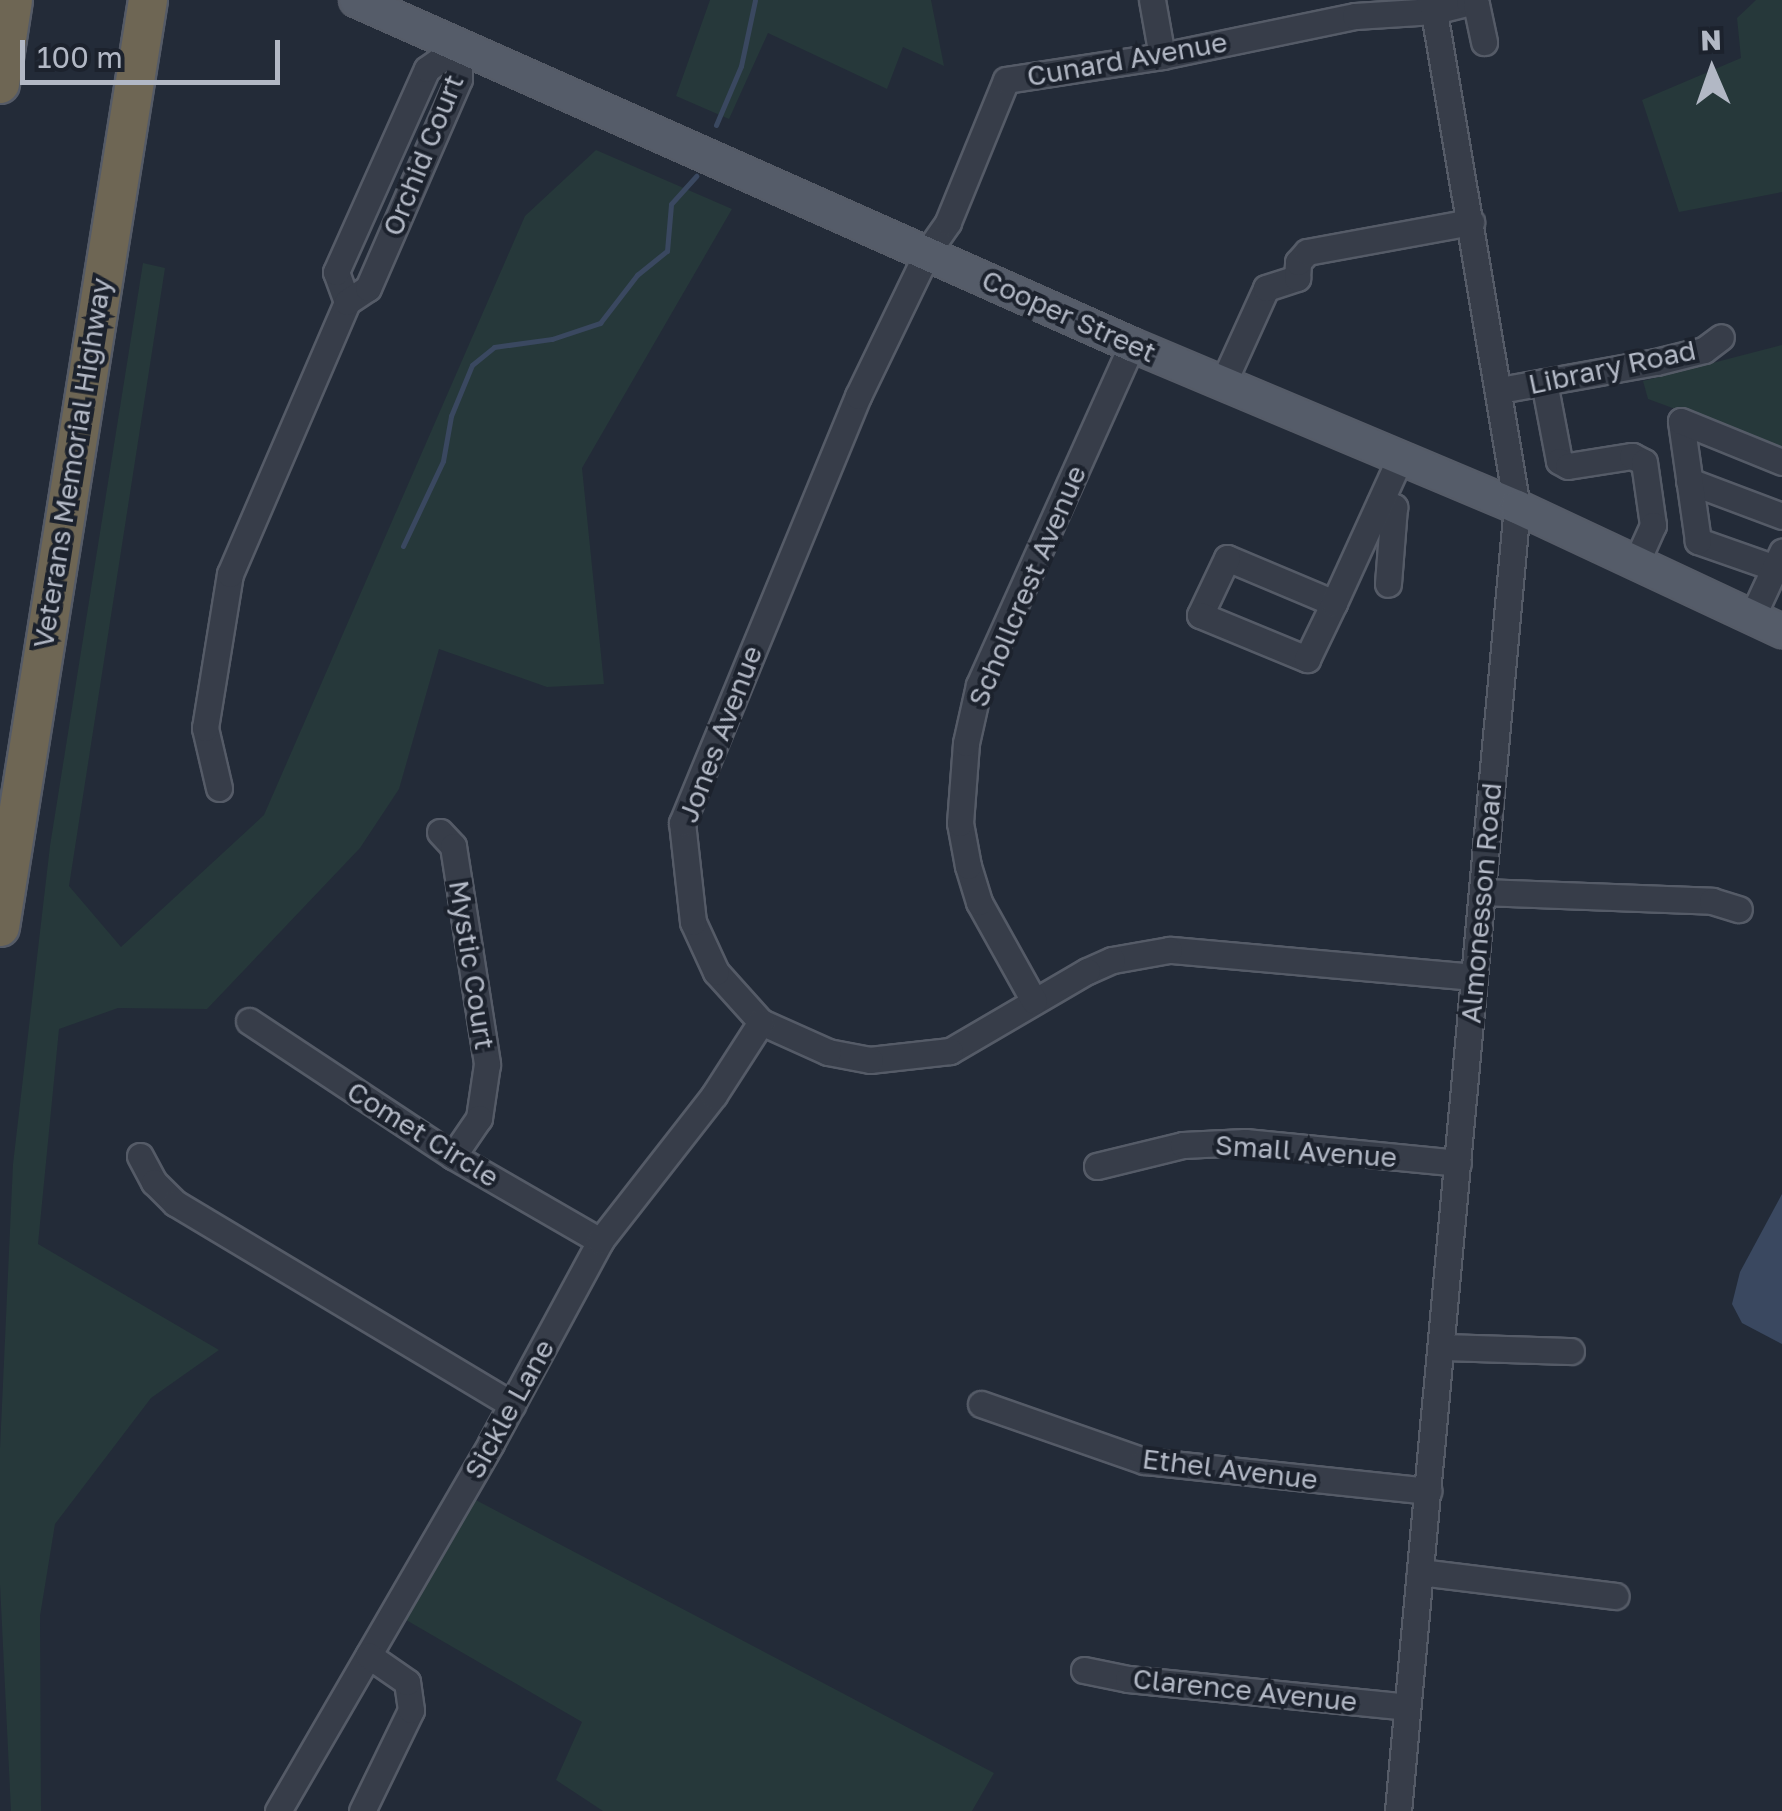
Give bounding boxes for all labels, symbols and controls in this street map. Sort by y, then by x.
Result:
scale bar [25,20,285,82]
north arrow [1662,20,1762,120]
text: N [1700,23,1722,56]
street label: Cunard Avenue [1024,25,1230,93]
text: 100 m [37,39,123,75]
street label: Orchid Court [375,69,471,241]
street label: Cooper Street [977,263,1161,369]
street label: Veterans Memorial Highway [26,275,118,651]
street label: Library Road [1525,333,1699,401]
street label: Schollcrest Avenue [961,460,1093,712]
street label: Jones Avenue [671,641,769,827]
street label: Almonesson Road [1454,781,1508,1025]
street label: Mystic Court [442,878,502,1052]
street label: Comet Circle [341,1074,505,1194]
street label: Small Avenue [1214,1128,1398,1174]
street label: Sickle Lane [457,1334,561,1484]
street label: Ethel Avenue [1140,1442,1320,1496]
street label: Clarence Avenue [1131,1662,1359,1718]

